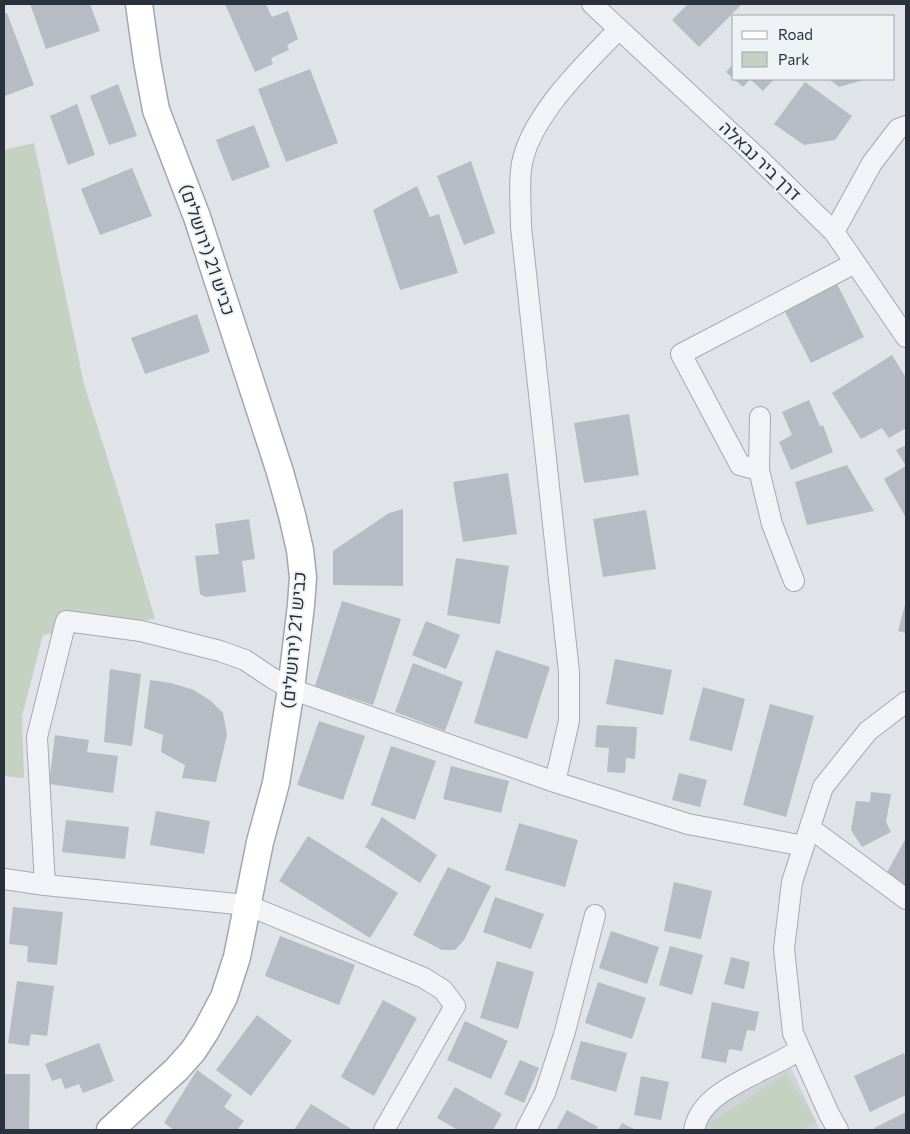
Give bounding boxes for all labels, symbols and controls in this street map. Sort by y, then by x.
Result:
legend [732,15,895,80]
text: Road [778,25,813,43]
text: Park [778,50,809,68]
street label: דרך ביר נבאלה [715,116,806,205]
street label: כביש 21 (ירושלים) [175,181,241,318]
street label: כביש 21 (ירושלים) [276,571,310,709]

